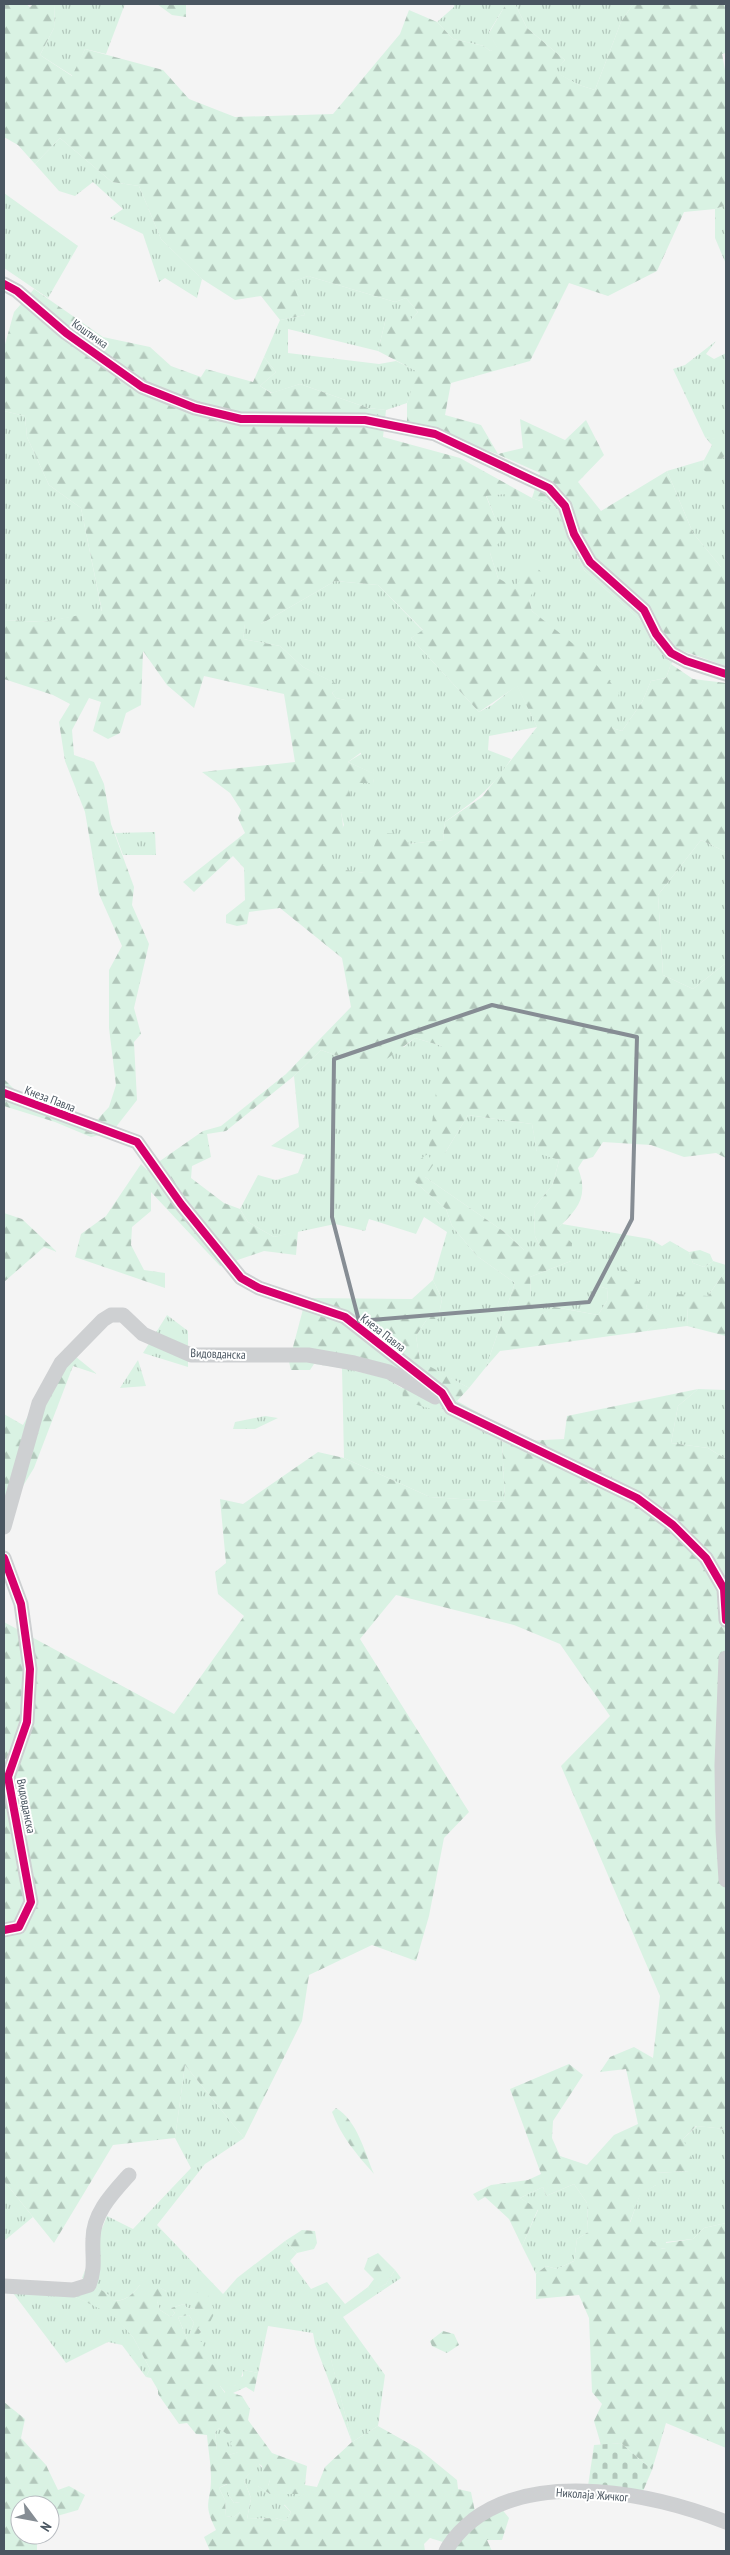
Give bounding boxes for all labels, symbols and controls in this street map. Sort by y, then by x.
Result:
street label: Коштичка [69,316,112,352]
street label: Кнеза Павла [23,1082,78,1115]
street label: Кнеза Павла [358,1310,409,1355]
street label: Видовданска [190,1345,246,1362]
street label: Видовданска [14,1777,39,1835]
street label: Николаја Жичког [555,2485,629,2505]
north arrow [10,2495,60,2545]
text: N [36,2519,56,2535]

